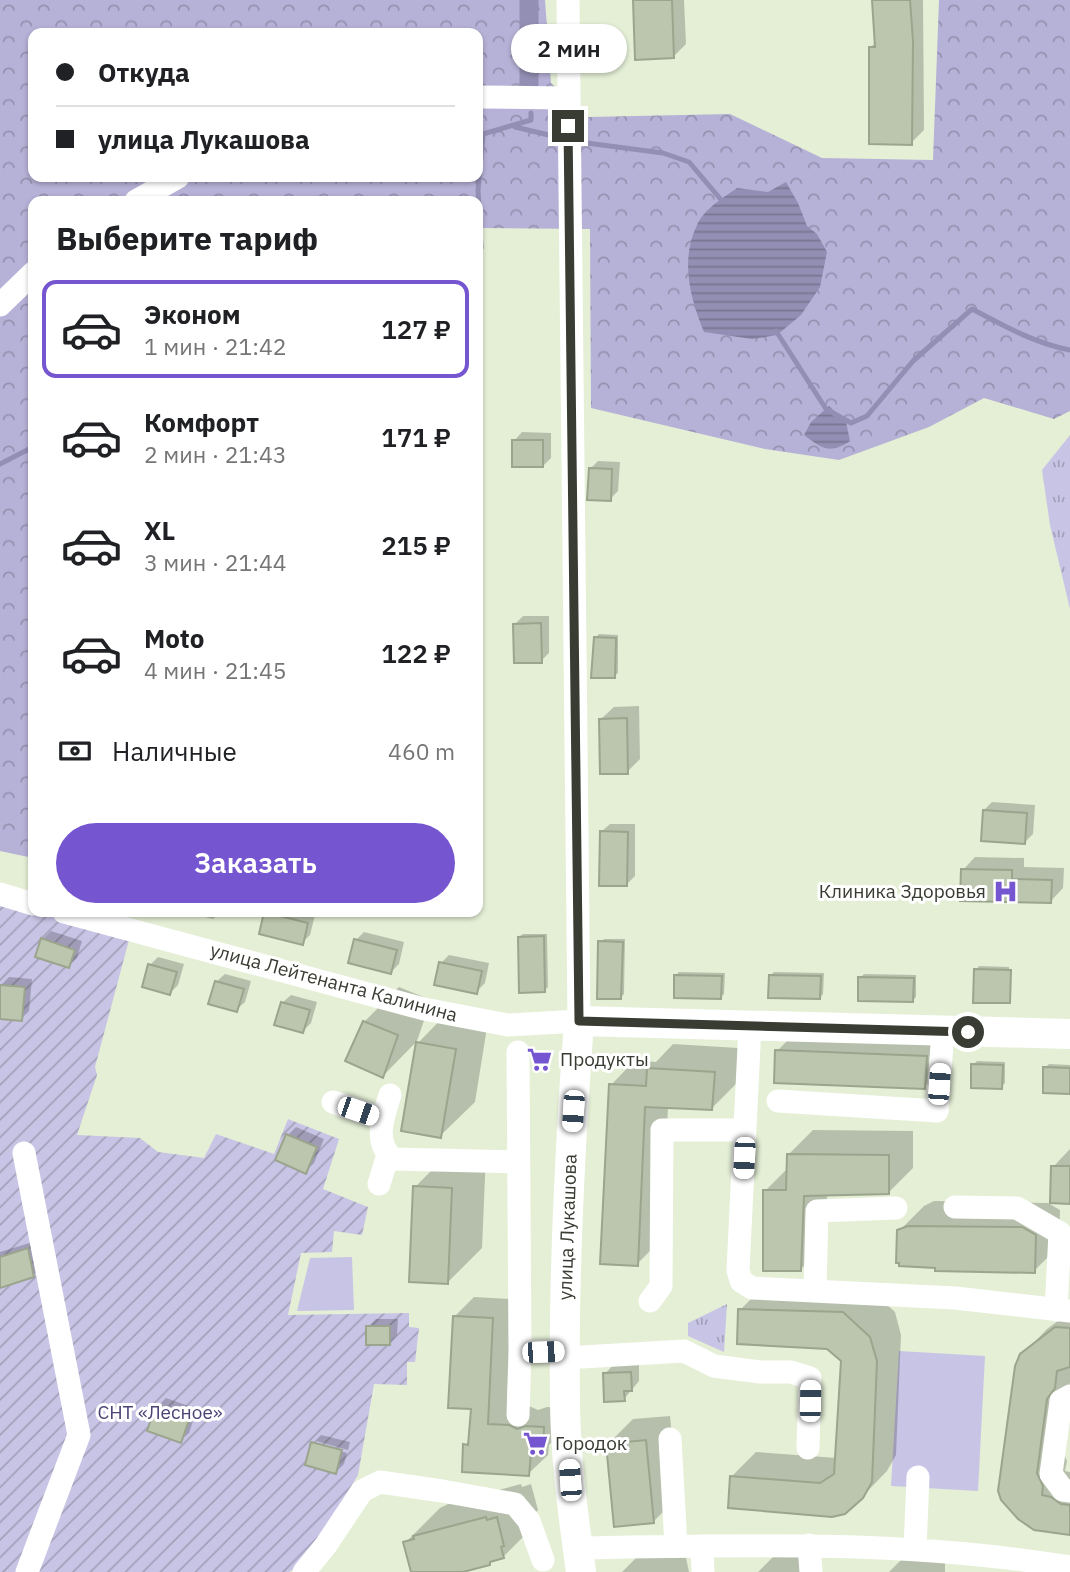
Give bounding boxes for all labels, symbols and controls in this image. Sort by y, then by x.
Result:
callout: 2 мин [510,24,626,74]
text: 2 мин [537,33,601,63]
text: Откуда [98,55,190,89]
route end [552,110,584,142]
text: улица Лукашова [98,122,310,156]
text: Выберите тариф [56,217,318,259]
text: Эконом [144,297,241,331]
icon: car [60,298,123,361]
text: 127 ₽ [381,312,451,346]
text: 1 мин · 21:42 [144,331,287,361]
text: Комфорт [144,405,259,439]
icon: car [60,406,123,469]
text: 171 ₽ [381,420,451,454]
text: 2 мин · 21:43 [144,439,287,469]
text: XL [144,513,175,547]
icon: car [60,514,123,577]
text: 215 ₽ [381,528,451,562]
text: 3 мин · 21:44 [144,547,287,577]
text: Moto [144,621,204,655]
icon: car [60,622,123,685]
text: 122 ₽ [381,636,451,670]
text: 4 мин · 21:45 [144,655,287,685]
icon: cash [56,732,94,770]
text: Наличные [112,734,237,768]
text: 460 m [388,736,455,766]
button: Заказать [56,823,455,903]
hospital icon: Клиника Здоровья [992,877,1020,905]
place label: Клиника Здоровья [819,879,986,903]
street label: улица Лейтенанта Калинина [208,937,460,1027]
route start [952,1016,984,1048]
supermarket icon: Продукты [526,1045,554,1073]
place label: Продукты [560,1047,649,1071]
car [928,1062,951,1106]
car [562,1089,585,1133]
car [335,1094,382,1128]
car [733,1136,756,1180]
street label: улица Лукашова [552,1153,582,1301]
car [522,1341,565,1363]
car [800,1380,821,1422]
park label: СНТ «Лесное» [97,1400,223,1424]
supermarket icon: Городок [521,1429,549,1457]
place label: Городок [555,1431,627,1455]
car [559,1458,582,1502]

